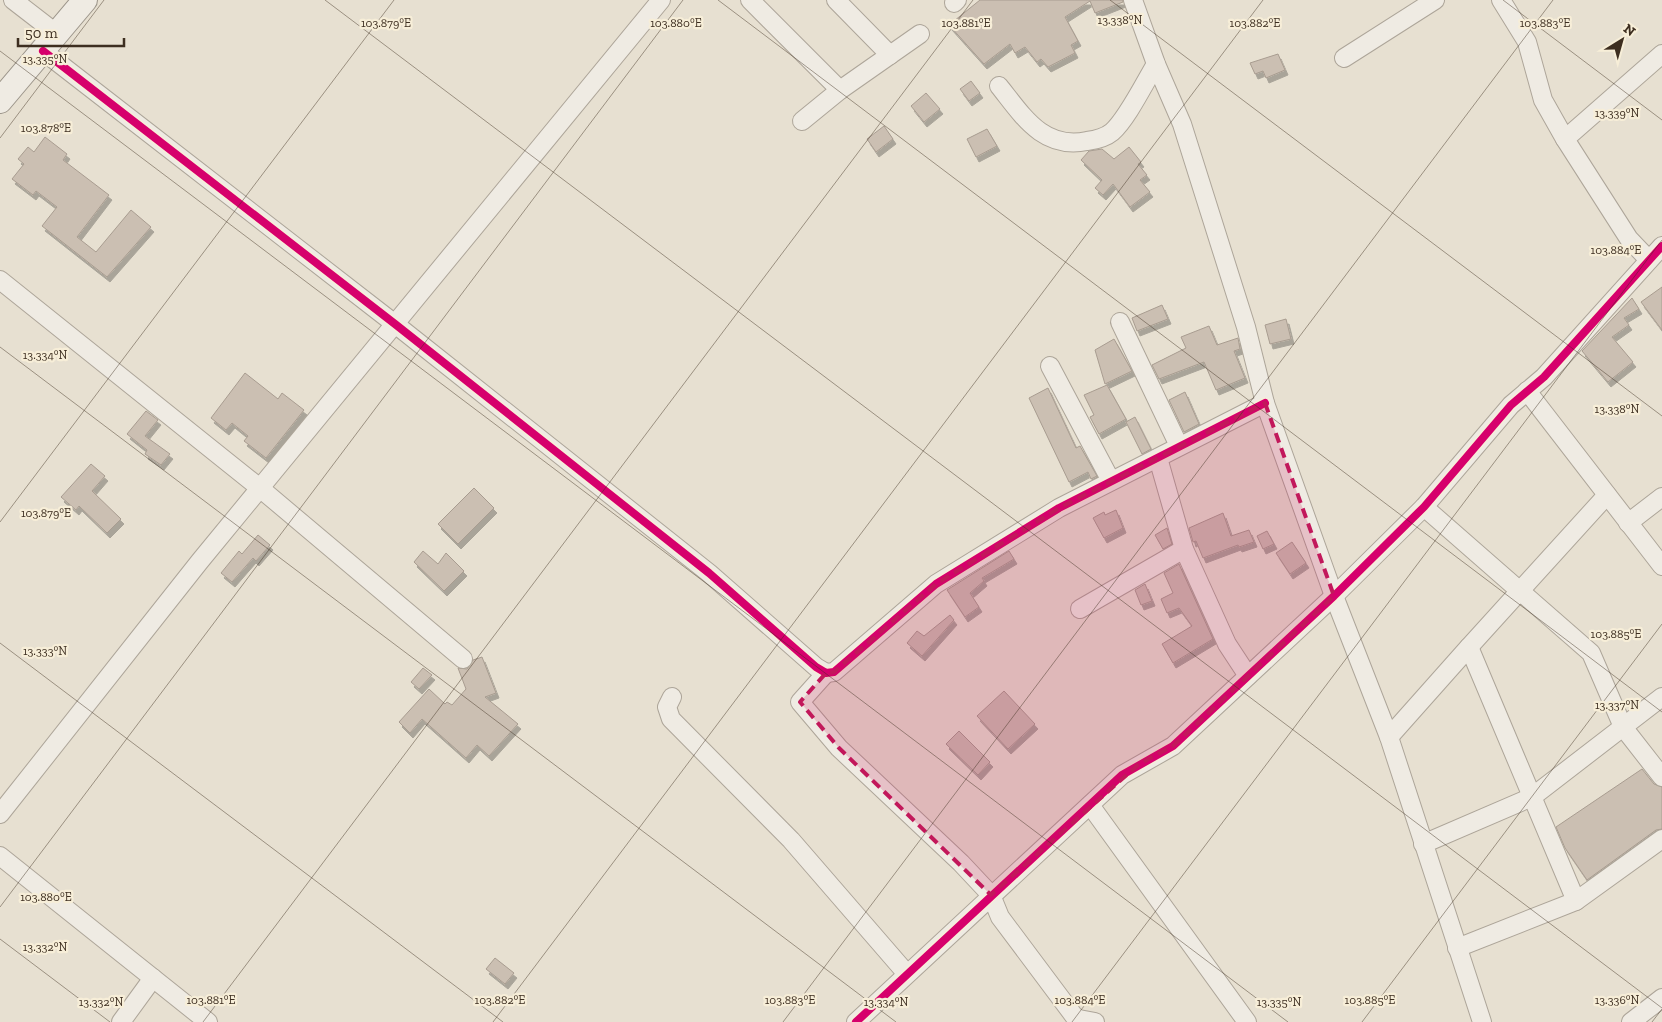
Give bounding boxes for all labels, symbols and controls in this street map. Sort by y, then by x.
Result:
text: 13.338°N [1098,13,1143,27]
scale bar [18,15,124,47]
north arrow [1597,15,1647,65]
text: 103.879°E [361,16,411,30]
text: 103.880°E [650,16,702,30]
text: 103.881°E [941,16,991,30]
text: 103.882°E [1230,16,1280,30]
text: 103.883°E [1520,16,1570,30]
text: N [1620,20,1639,40]
text: 50 m [25,24,58,42]
text: 13.335°N [23,52,67,66]
text: 13.339°N [1595,106,1640,120]
text: 103.878°E [21,121,71,135]
text: 103.884°E [1591,243,1641,257]
text: 13.334°N [23,348,67,362]
text: 13.338°N [1595,402,1640,416]
text: 103.879°E [21,506,71,520]
text: 103.885°E [1591,627,1641,641]
text: 13.333°N [23,644,67,658]
text: 13.337°N [1595,698,1639,712]
text: 103.880°E [20,890,72,904]
text: 13.332°N [23,940,67,954]
text: 103.881°E [186,993,236,1007]
text: 103.882°E [475,993,525,1007]
text: 103.883°E [765,993,815,1007]
text: 103.884°E [1055,993,1105,1007]
text: 103.885°E [1345,993,1395,1007]
text: 13.336°N [1595,993,1640,1007]
text: 13.332°N [79,995,123,1009]
text: 13.334°N [864,995,908,1009]
text: 13.335°N [1257,995,1301,1009]

